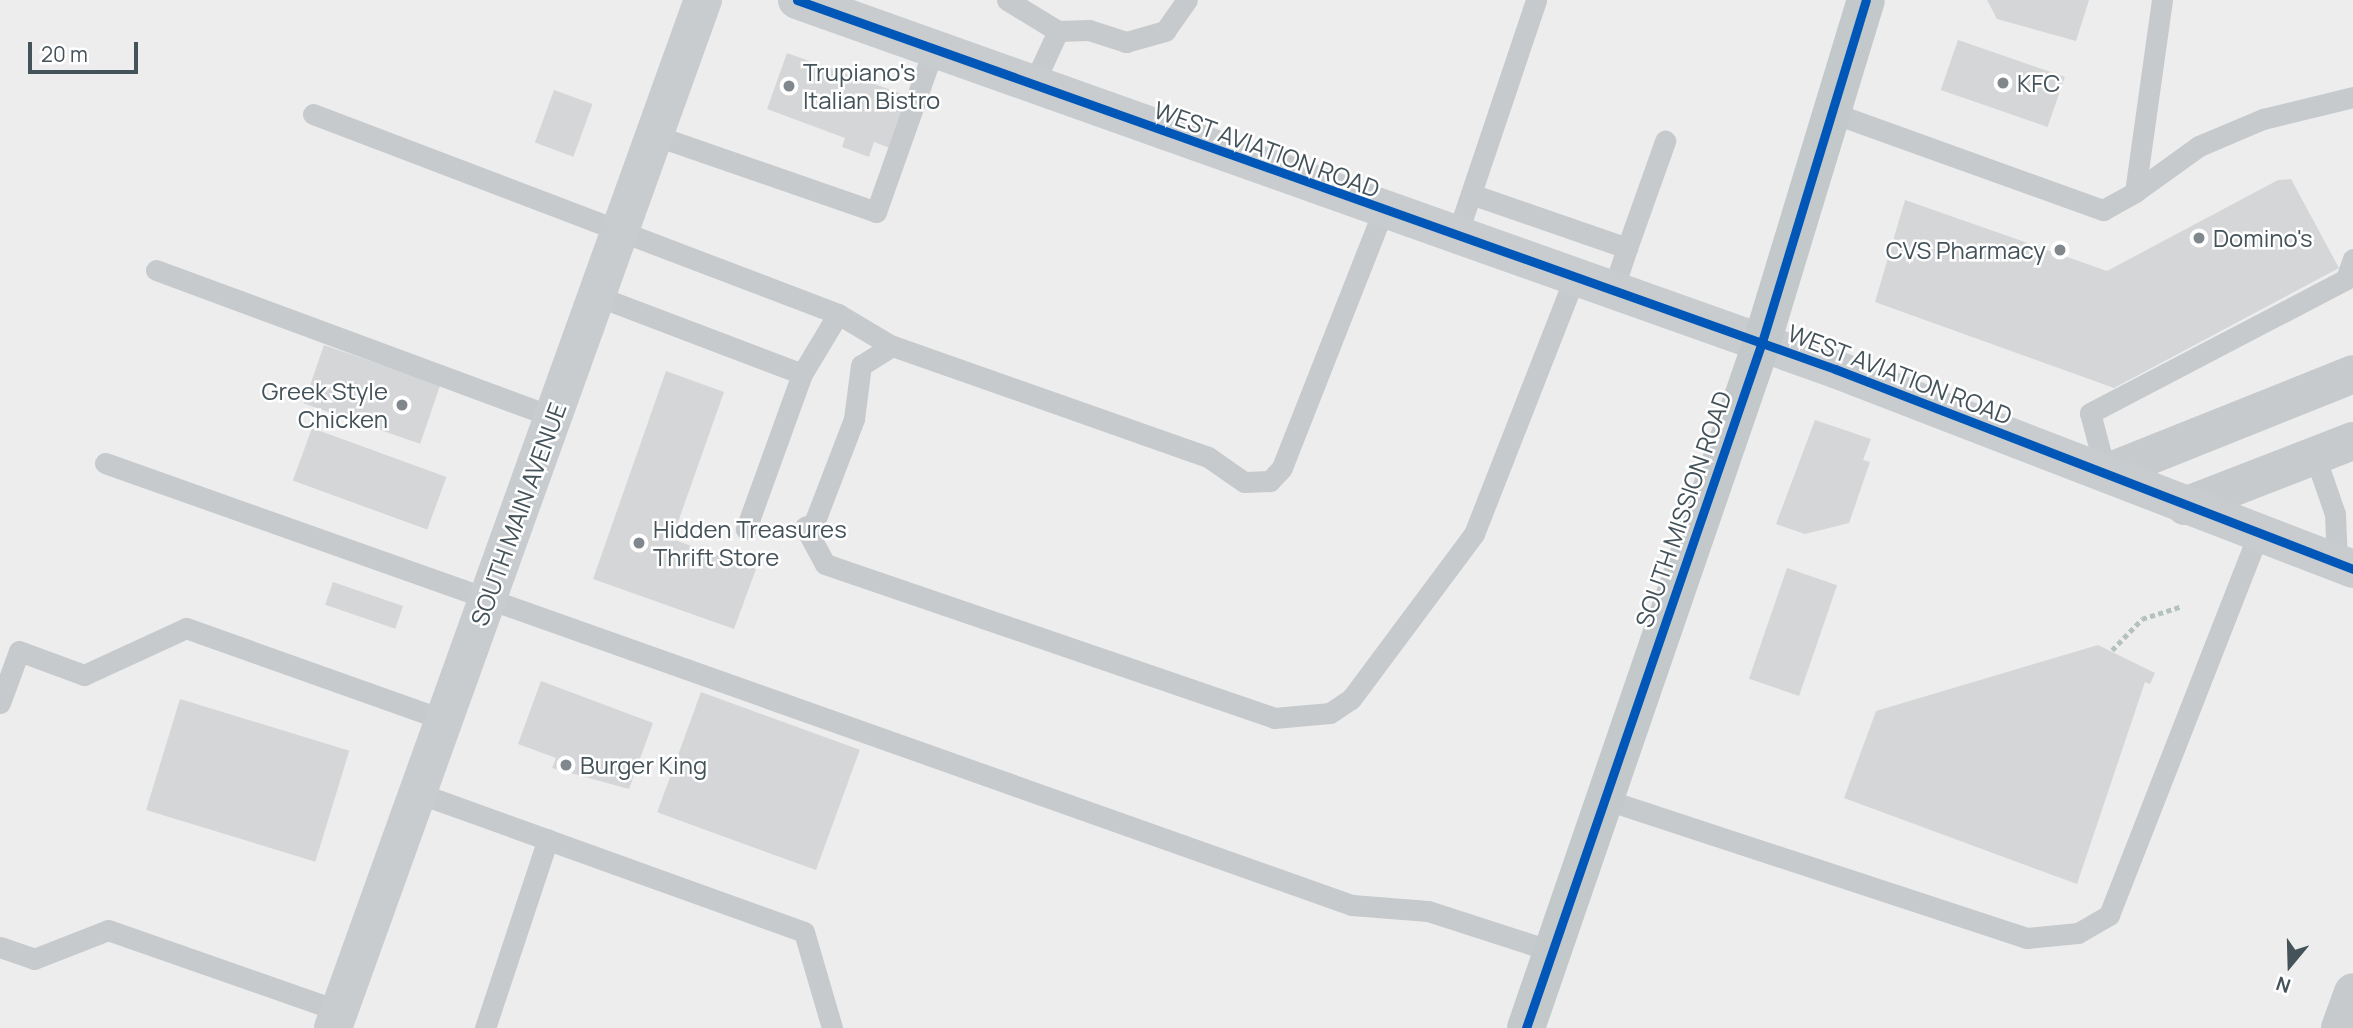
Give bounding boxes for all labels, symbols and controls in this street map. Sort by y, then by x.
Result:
scale bar [32,28,142,72]
text: 20 m [41,40,88,68]
place label: Trupiano's Italian Bistro [803,58,940,114]
place label: KFC [2017,69,2060,97]
marker: KFC [1995,75,2011,91]
marker: Trupiano's Italian Bistro [781,78,797,94]
street label: WEST AVIATION ROAD [1150,95,1384,203]
place label: Domino's [2213,224,2313,252]
marker: Domino's [2191,230,2207,246]
place label: CVS Pharmacy [1886,236,2046,264]
marker: CVS Pharmacy [2052,242,2068,258]
street label: WEST AVIATION ROAD [1783,318,2017,430]
place label: Greek Style Chicken [262,377,388,433]
street label: SOUTH MISSION ROAD [1629,387,1737,631]
marker: Greek Style Chicken [394,397,410,413]
street label: SOUTH MAIN AVENUE [464,398,572,630]
place label: Hidden Treasures Thrift Store [653,515,847,571]
marker: Hidden Treasures Thrift Store [631,535,647,551]
place label: Burger King [580,751,707,779]
marker: Burger King [558,757,574,773]
north arrow [2255,930,2325,1000]
text: N [2272,970,2294,999]

